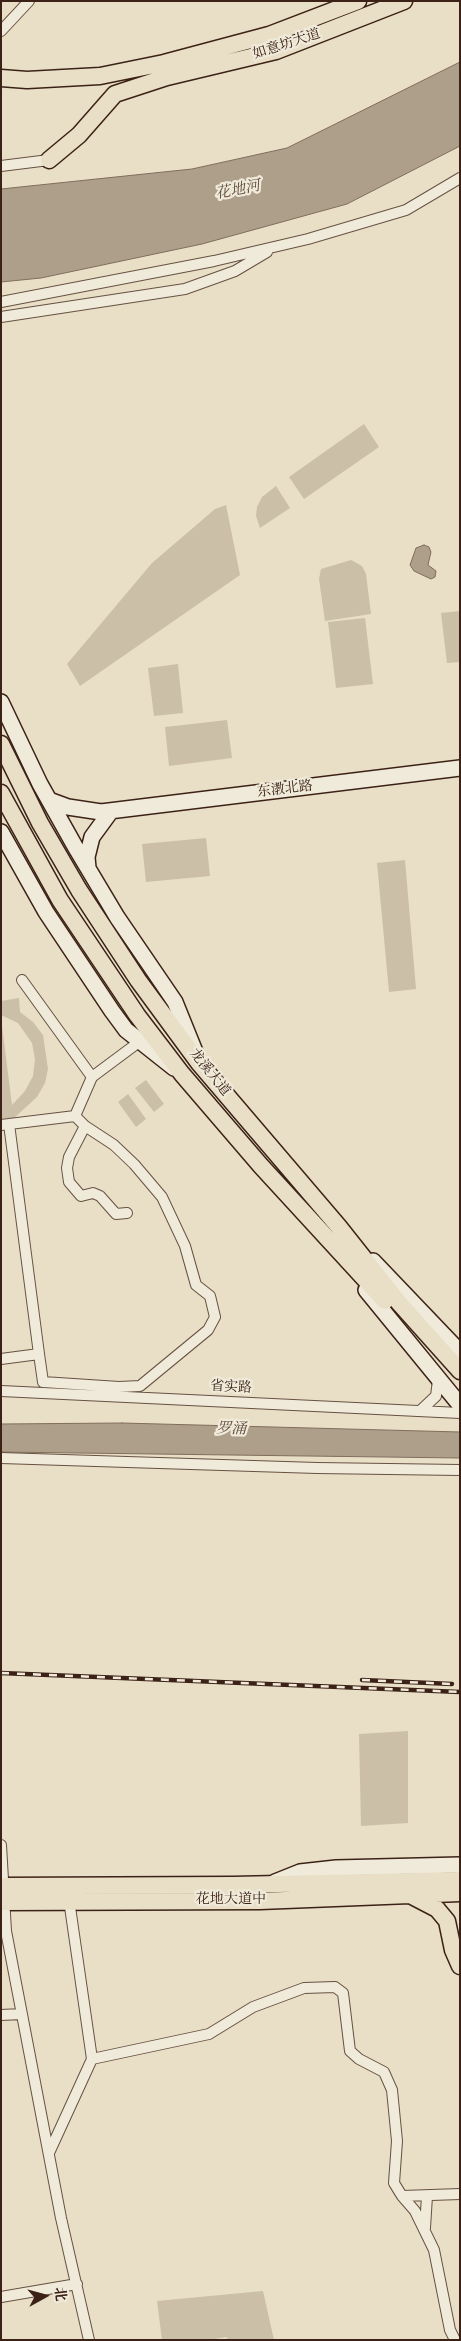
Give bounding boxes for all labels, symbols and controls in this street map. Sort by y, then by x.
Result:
street label: 如意坊大道 [251,26,323,64]
water label: 花地河 [214,178,262,204]
street label: 东漖北路 [256,778,314,802]
street label: 龙溪大道 [185,1046,233,1100]
street label: 省实路 [210,1379,252,1397]
water label: 罗涌 [216,1420,246,1440]
street label: 花地大道中 [196,1892,266,1908]
north arrow [20,2271,70,2321]
text: 北 [50,2286,70,2302]

